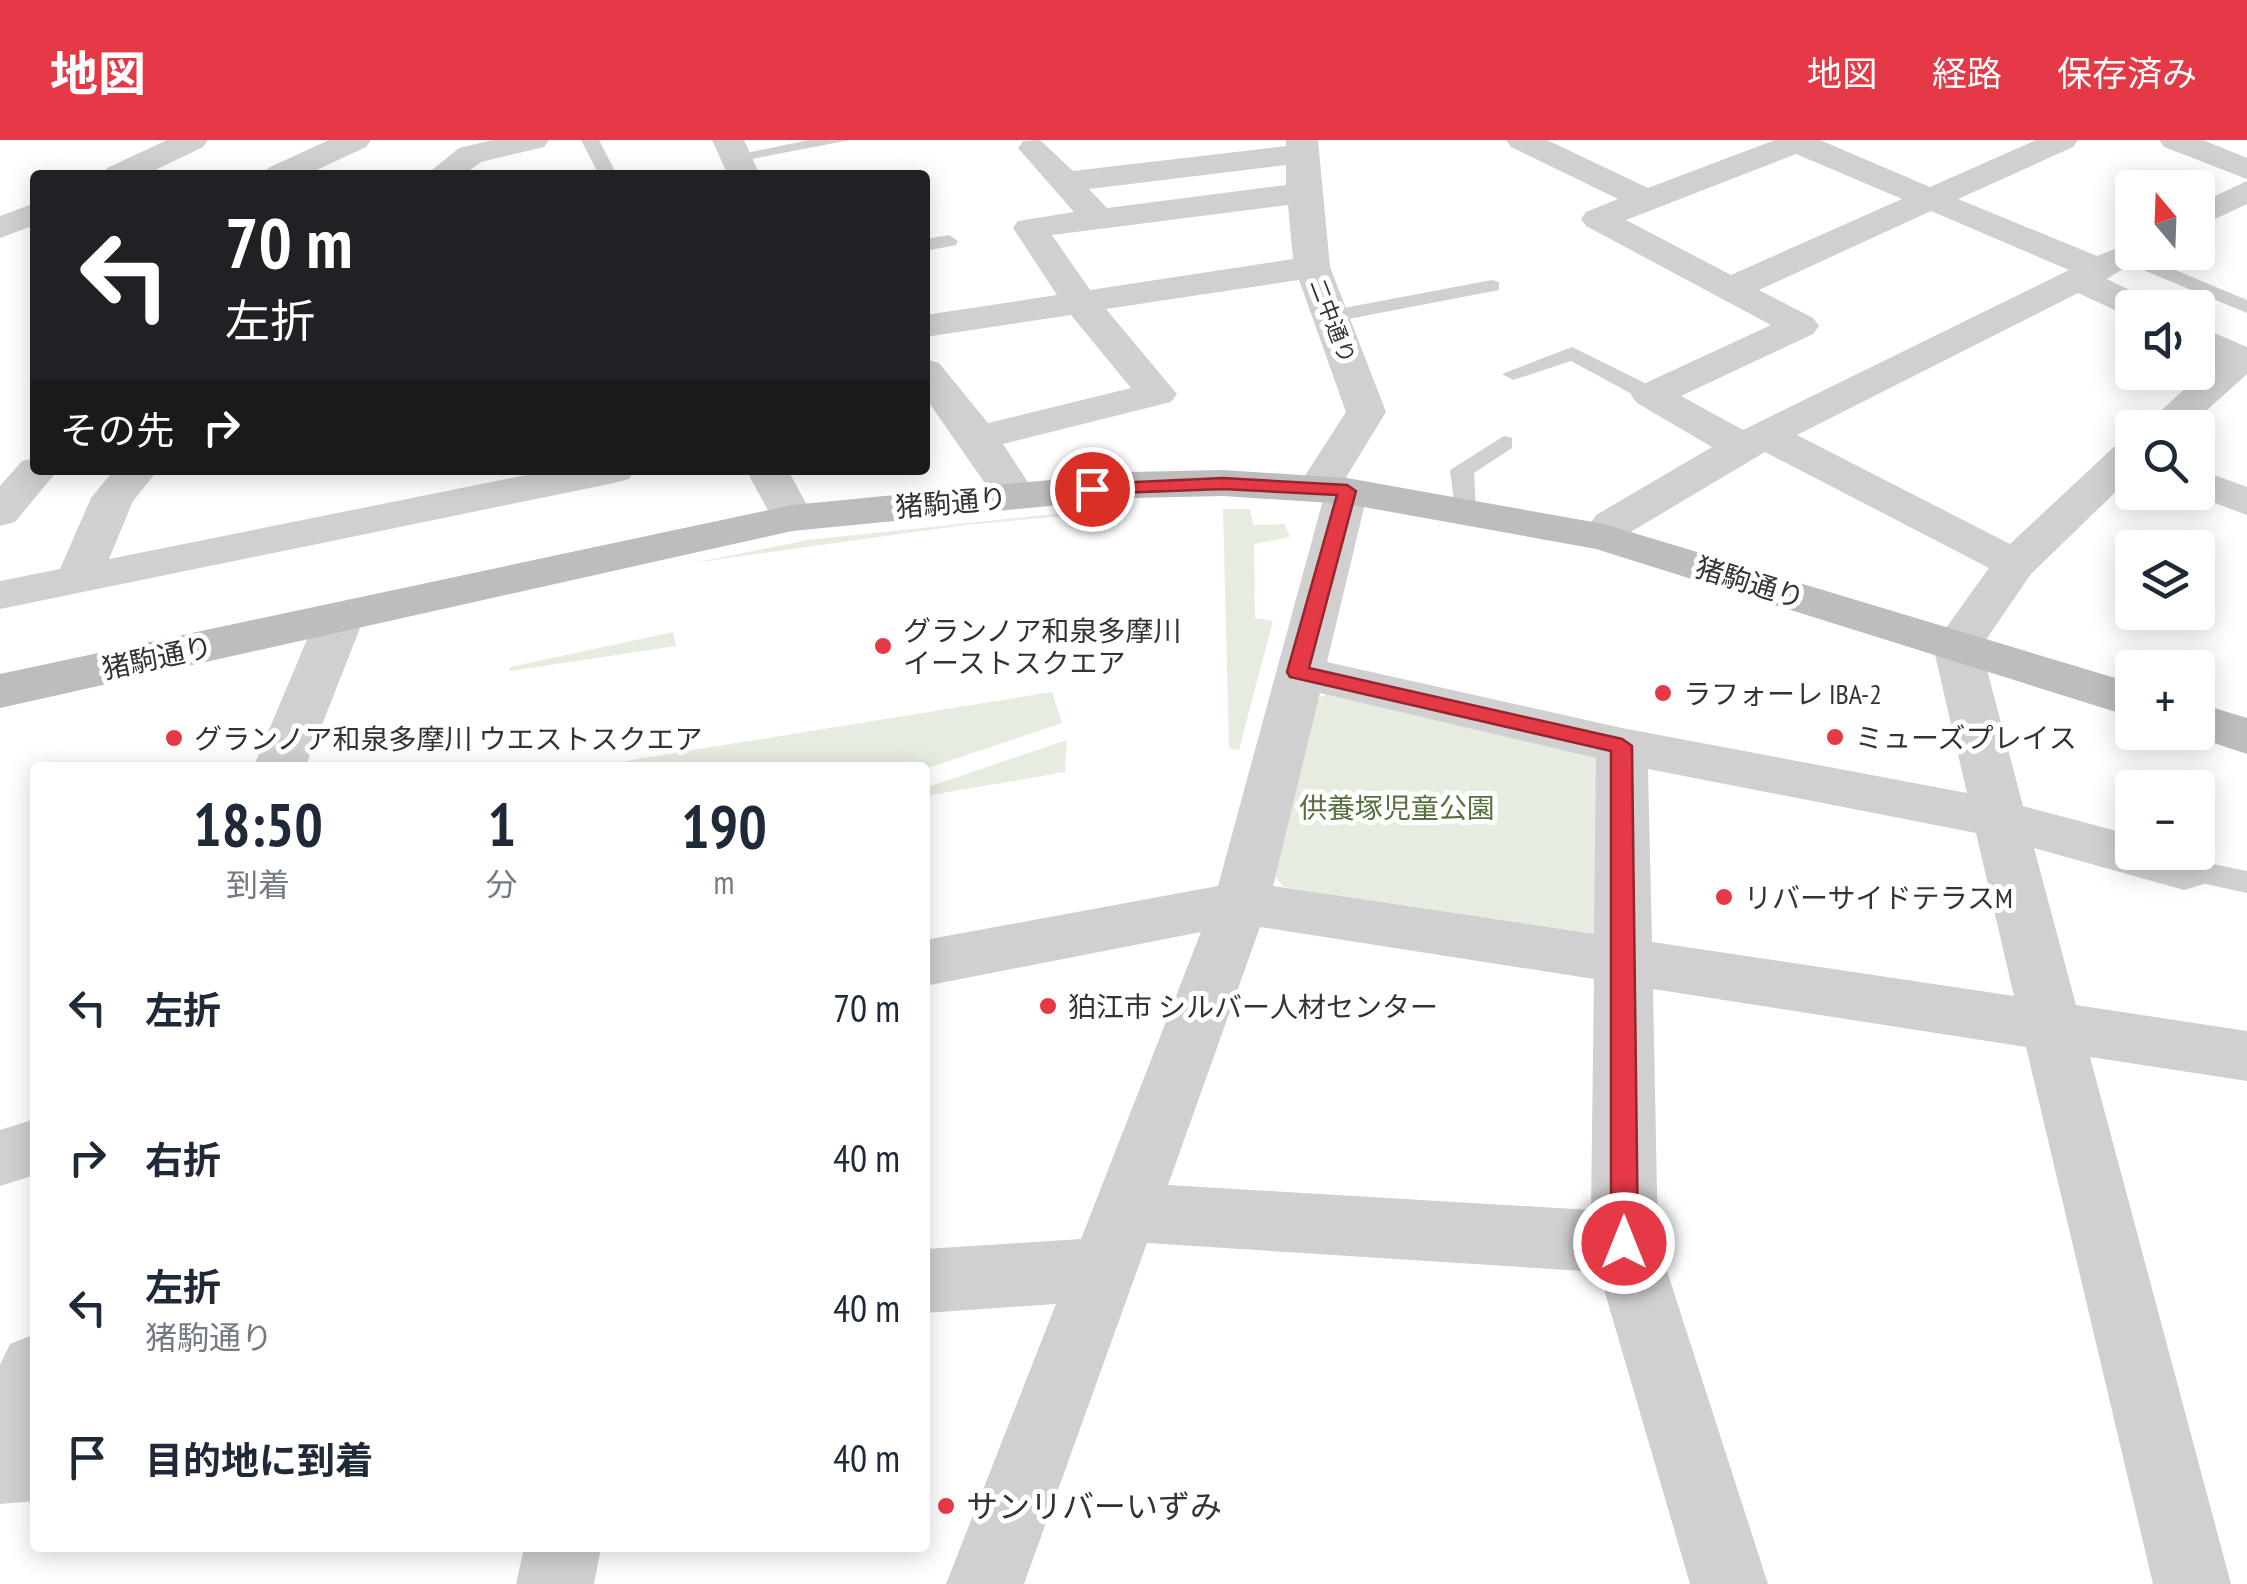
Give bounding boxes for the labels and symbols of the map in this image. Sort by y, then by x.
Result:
north arrow [2115,170,2215,270]
street label: 二中通り [1304,275,1362,367]
pin [1050,447,1135,532]
street label: 猪駒通り [894,479,1008,525]
street label: 猪駒通り [1691,548,1809,616]
place label: グランノア和泉多摩川 イーストスクエア [903,612,1182,681]
street label: 猪駒通り [98,627,216,687]
marker: グランノア和泉多摩川 イーストスクエア [872,635,894,657]
place label: ラフォーレ IBA-2 [1683,675,1882,712]
marker: ラフォーレ IBA-2 [1652,682,1674,704]
place label: ミューズプレイス [1855,719,2077,756]
place label: グランノア和泉多摩川 ウエストスクエア [194,720,703,757]
marker: ミューズプレイス [1824,726,1846,748]
marker: グランノア和泉多摩川 ウエストスクエア [163,727,185,749]
park label: 供養塚児童公園 [1299,789,1495,826]
place label: リバーサイドテラスM [1744,879,2013,916]
marker: リバーサイドテラスM [1713,886,1735,908]
place label: 狛江市 シルバー人材センター [1068,988,1438,1025]
marker: 狛江市 シルバー人材センター [1037,995,1059,1017]
position arrow [1572,1191,1676,1295]
place label: サンリバーいずみ [966,1485,1222,1527]
marker: サンリバーいずみ [935,1495,957,1517]

